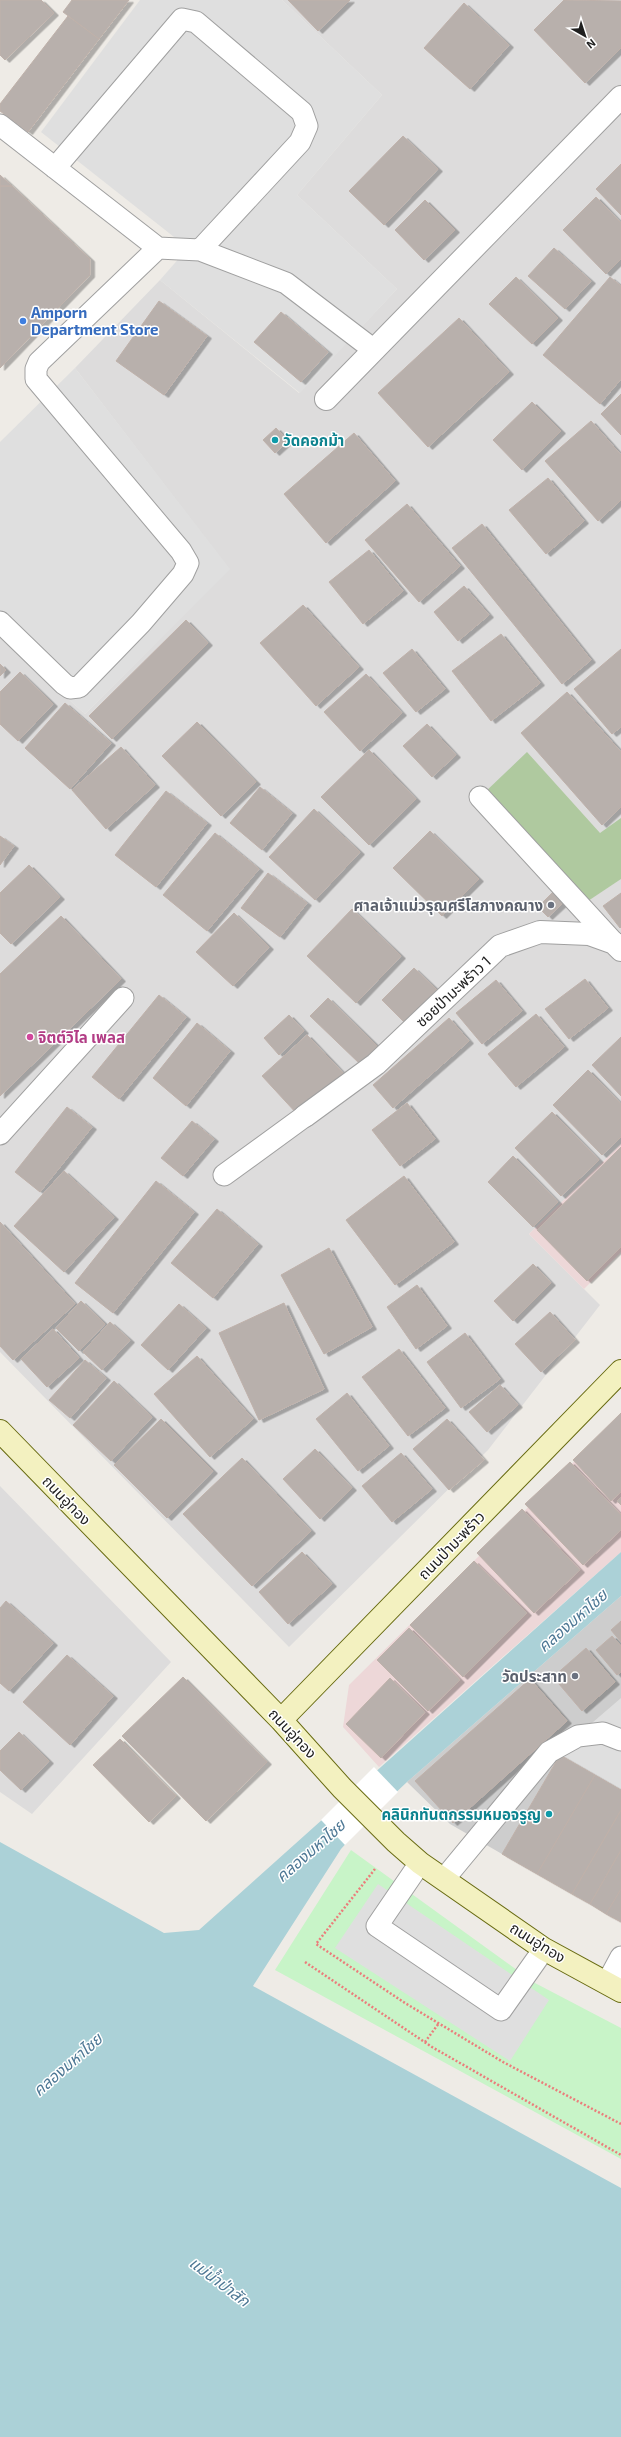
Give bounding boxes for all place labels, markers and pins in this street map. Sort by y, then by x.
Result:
place label: Amporn Department Store [31,303,158,338]
marker: Amporn Department Store [18,316,28,326]
place label: วัดคอกม้า [283,431,344,449]
marker: วัดคอกม้า [270,435,280,445]
place label: ศาลเจ้าแม่วรุณศรีโสภางคณาง [353,896,543,915]
marker: ศาลเจ้าแม่วรุณศรีโสภางคณาง [546,900,556,910]
place label: จิตต์วิไล เพลส [37,1028,125,1046]
marker: จิตต์วิไล เพลส [25,1032,35,1042]
place label: วัดประสาท [502,1667,567,1685]
marker: วัดประสาท [570,1671,580,1681]
place label: คลินิกทันตกรรมหมอจรูญ [381,1805,541,1825]
marker: คลินิกทันตกรรมหมอจรูญ [544,1809,554,1819]

